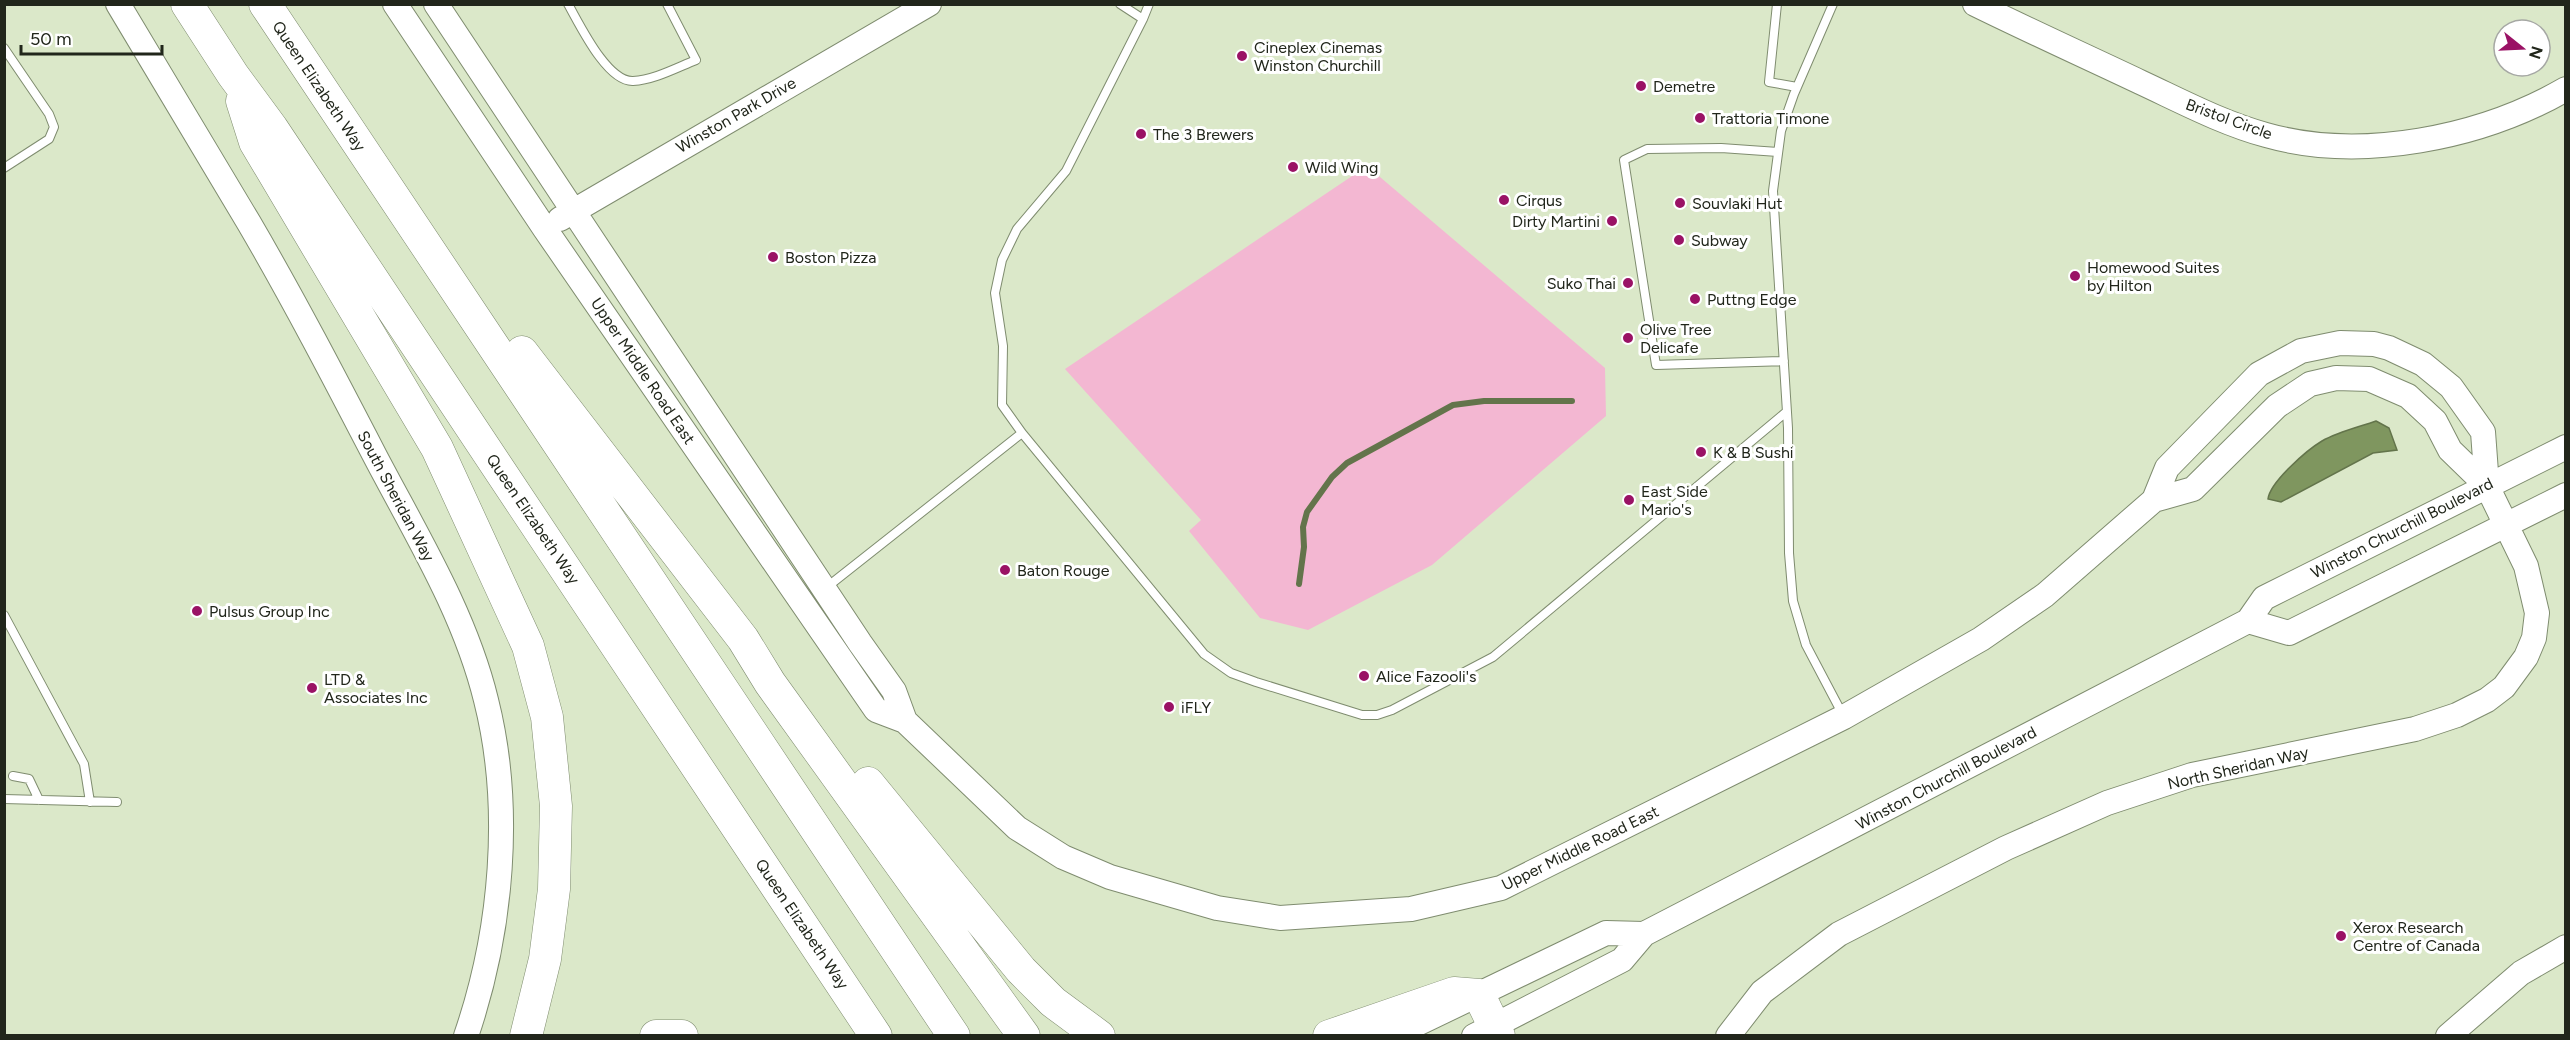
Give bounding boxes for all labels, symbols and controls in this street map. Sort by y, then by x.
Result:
street label: Queen Elizabeth Way [268,17,370,155]
scale bar [21,18,162,56]
north arrow [2492,18,2552,78]
text: 50 m [30,28,72,50]
place label: Cineplex Cinemas Winston Churchill [1254,38,1382,75]
text: N [2525,44,2547,61]
marker: Cineplex Cinemas Winston Churchill [1235,49,1249,63]
street label: Winston Park Drive [673,73,799,157]
place label: Demetre [1653,77,1716,96]
marker: Demetre [1634,79,1648,93]
street label: Bristol Circle [2183,95,2275,144]
place label: Trattoria Timone [1712,109,1830,128]
marker: Trattoria Timone [1693,111,1707,125]
place label: The 3 Brewers [1153,125,1254,144]
marker: The 3 Brewers [1134,127,1148,141]
place label: Wild Wing [1305,158,1378,177]
marker: Wild Wing [1286,160,1300,174]
place label: Cirqus [1516,191,1562,210]
marker: Cirqus [1497,193,1511,207]
place label: Souvlaki Hut [1692,194,1782,213]
marker: Souvlaki Hut [1673,196,1687,210]
place label: Dirty Martini [1512,212,1600,231]
marker: Dirty Martini [1605,214,1619,228]
place label: Subway [1691,231,1748,250]
marker: Subway [1672,233,1686,247]
place label: Boston Pizza [785,248,877,267]
marker: Boston Pizza [766,250,780,264]
place label: Homewood Suites by Hilton [2087,258,2219,295]
marker: Homewood Suites by Hilton [2068,269,2082,283]
place label: Suko Thai [1547,274,1616,293]
marker: Suko Thai [1621,276,1635,290]
place label: Puttng Edge [1707,290,1797,309]
marker: Puttng Edge [1688,292,1702,306]
street label: Upper Middle Road East [587,294,699,448]
place label: Olive Tree Delicafe [1640,320,1712,357]
marker: Olive Tree Delicafe [1621,331,1635,345]
street label: South Sheridan Way [354,427,439,565]
place label: K & B Sushi [1713,443,1794,462]
marker: K & B Sushi [1694,445,1708,459]
street label: Queen Elizabeth Way [482,450,584,588]
street label: Winston Churchill Boulevard [2308,474,2496,582]
place label: East Side Mario's [1641,482,1708,519]
marker: East Side Mario's [1622,493,1636,507]
place label: Baton Rouge [1017,561,1110,580]
marker: Baton Rouge [998,563,1012,577]
place label: Pulsus Group Inc [209,602,330,621]
marker: Pulsus Group Inc [190,604,204,618]
place label: Alice Fazooli's [1376,667,1476,686]
marker: Alice Fazooli's [1357,669,1371,683]
place label: LTD & Associates Inc [324,670,428,707]
marker: LTD & Associates Inc [305,681,319,695]
place label: iFLY [1181,698,1212,717]
marker: iFLY [1162,700,1176,714]
street label: Winston Churchill Boulevard [1852,722,2040,834]
street label: North Sheridan Way [2166,742,2311,793]
street label: Upper Middle Road East [1498,802,1662,894]
street label: Queen Elizabeth Way [751,855,853,993]
place label: Xerox Research Centre of Canada [2353,918,2480,955]
marker: Xerox Research Centre of Canada [2334,929,2348,943]

